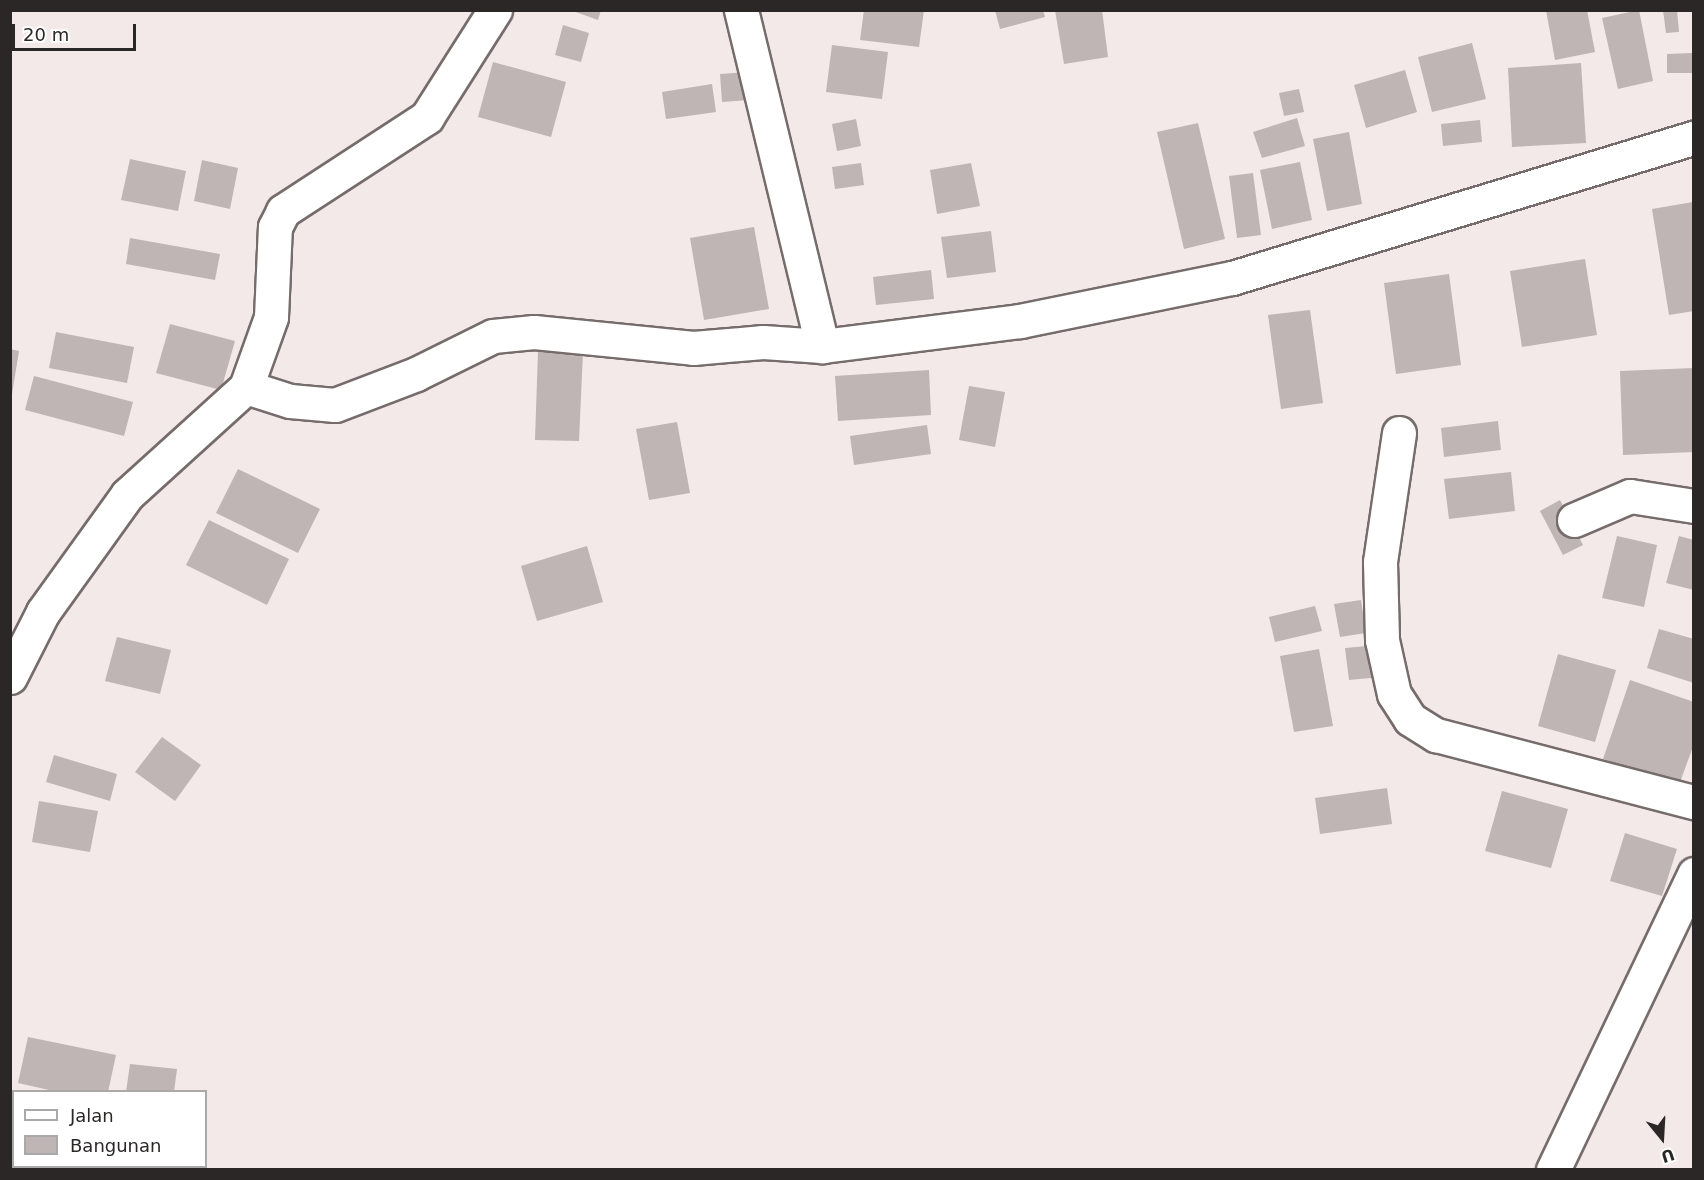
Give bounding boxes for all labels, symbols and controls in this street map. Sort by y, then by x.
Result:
scale bar [15,12,140,50]
text: 20 m [23,24,69,45]
legend [12,1090,207,1168]
text: Jalan [70,1105,114,1126]
north arrow [1632,1108,1692,1168]
text: Bangunan [70,1135,161,1156]
text: U [1659,1145,1677,1167]

